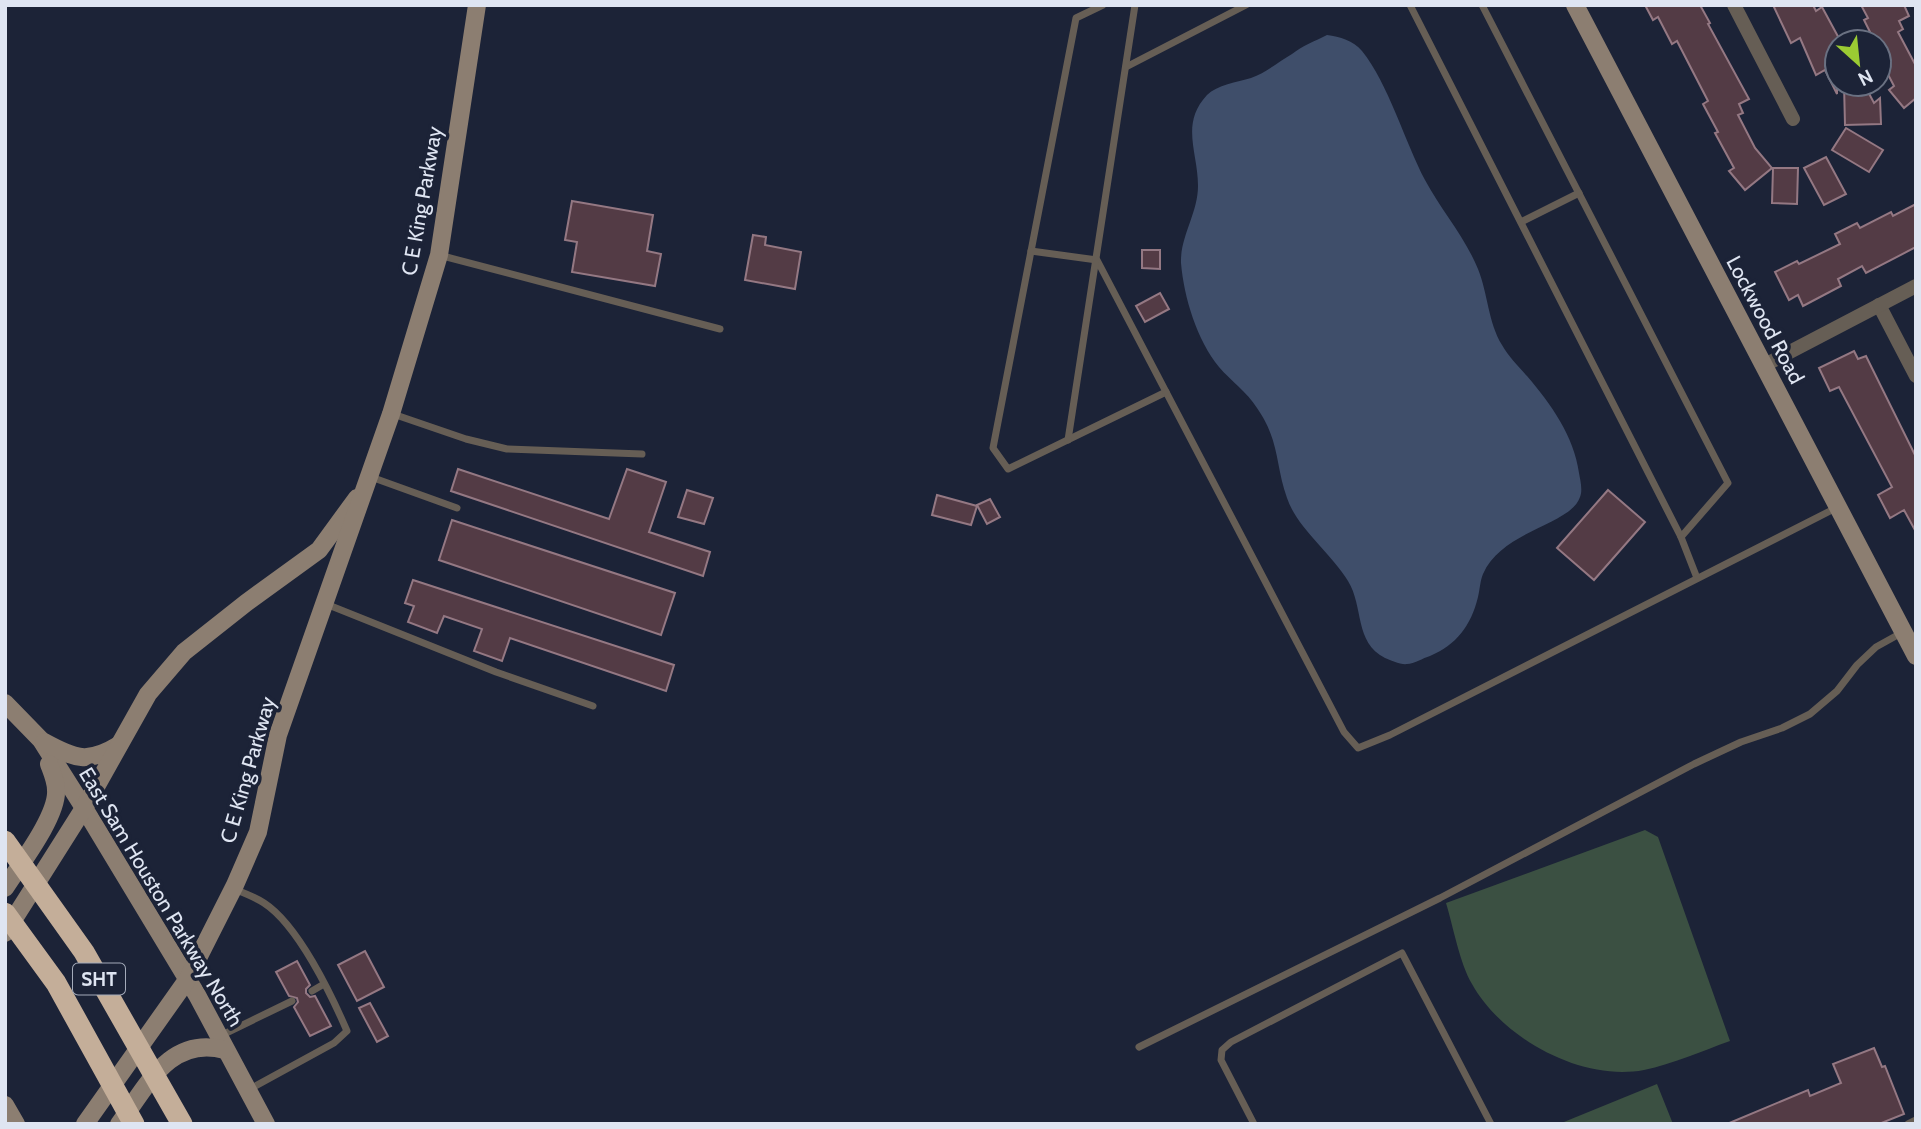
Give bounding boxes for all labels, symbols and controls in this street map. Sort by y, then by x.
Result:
north arrow [1823,28,1893,98]
text: N [1854,64,1877,91]
street label: C E King Parkway [396,124,447,277]
street label: Lockwood Road [1721,252,1810,388]
street label: C E King Parkway [215,693,280,846]
street label: East Sam Houston Parkway North [74,763,249,1031]
road number: SHT [73,964,125,995]

